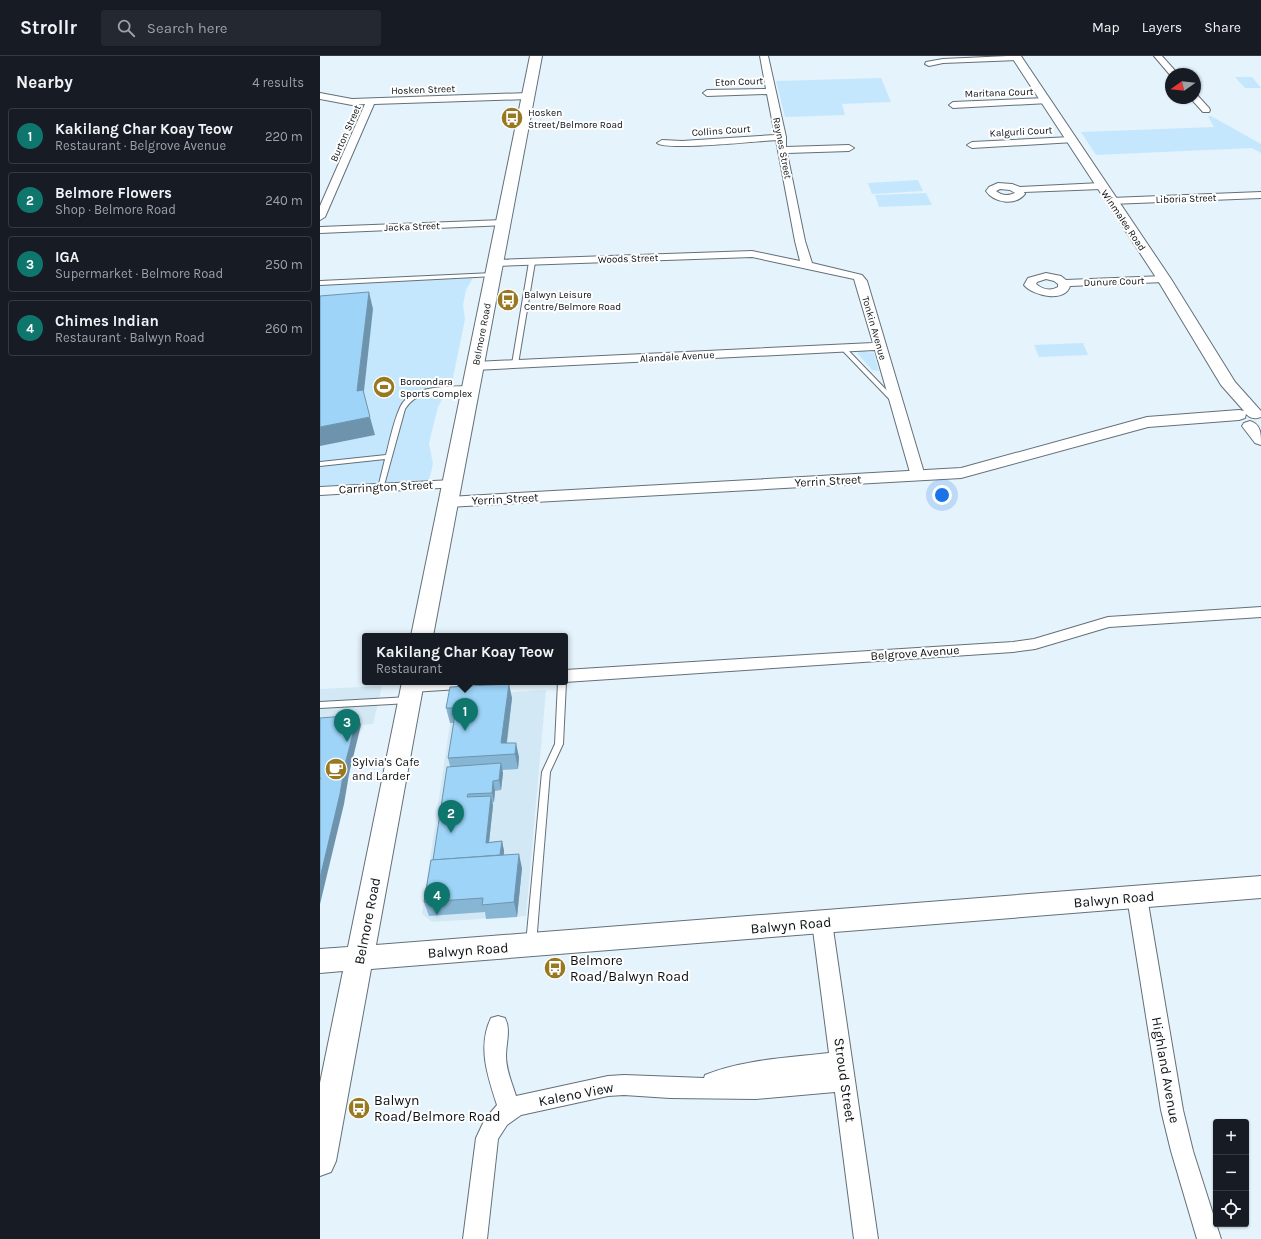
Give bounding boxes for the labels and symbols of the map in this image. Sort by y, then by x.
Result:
north arrow [1165,68,1201,104]
street label: Eton Court [715,75,764,89]
street label: Hosken Street [391,83,455,97]
street label: Maritana Court [964,86,1034,100]
street label: Burton Street [328,103,364,164]
bus stop icon: Hosken Street/Belmore Road [499,105,525,131]
place label: Hosken Street/Belmore Road [528,107,623,131]
street label: Raynes Street [770,116,794,180]
street label: Collins Court [691,123,751,139]
street label: Kalgurli Court [989,124,1053,140]
street label: Winmalee Road [1098,188,1148,253]
street label: Liboria Street [1155,192,1217,206]
street label: Jacka Street [384,220,440,234]
street label: Woods Street [598,252,659,266]
street label: Dunure Court [1083,275,1145,289]
bus stop icon: Balwyn Leisure Centre/Belmore Road [495,287,521,313]
place label: Balwyn Leisure Centre/Belmore Road [524,289,621,313]
street label: Tonkin Avenue [859,295,889,361]
street label: Belmore Road [470,302,494,366]
street label: Alandale Avenue [639,349,715,365]
sports icon: Boroondara Sports Complex [371,374,397,400]
place label: Boroondara Sports Complex [400,376,472,400]
street label: Yerrin Street [794,472,862,490]
street label: Carrington Street [339,478,434,496]
your location [932,485,952,505]
street label: Yerrin Street [471,490,539,508]
street label: Belgrove Avenue [870,643,960,663]
pin: 1 [452,698,478,731]
pin: 3 [334,709,360,742]
place label: Sylvia's Cafe and Larder [352,755,419,783]
cafe icon: Sylvia's Cafe and Larder [323,756,349,782]
pin: 2 [438,800,464,833]
street label: Belmore Road [351,876,384,966]
pin: 4 [424,882,450,915]
street label: Balwyn Road [1073,888,1155,911]
street label: Balwyn Road [750,914,832,937]
street label: Balwyn Road [427,939,509,962]
place label: Belmore Road/Balwyn Road [570,952,689,985]
bus stop icon: Belmore Road/Balwyn Road [542,955,568,981]
street label: Highland Avenue [1148,1016,1183,1125]
street label: Stroud Street [830,1037,859,1123]
street label: Kaleno View [537,1079,615,1110]
place label: Balwyn Road/Belmore Road [374,1092,501,1125]
bus stop icon: Balwyn Road/Belmore Road [346,1095,372,1121]

